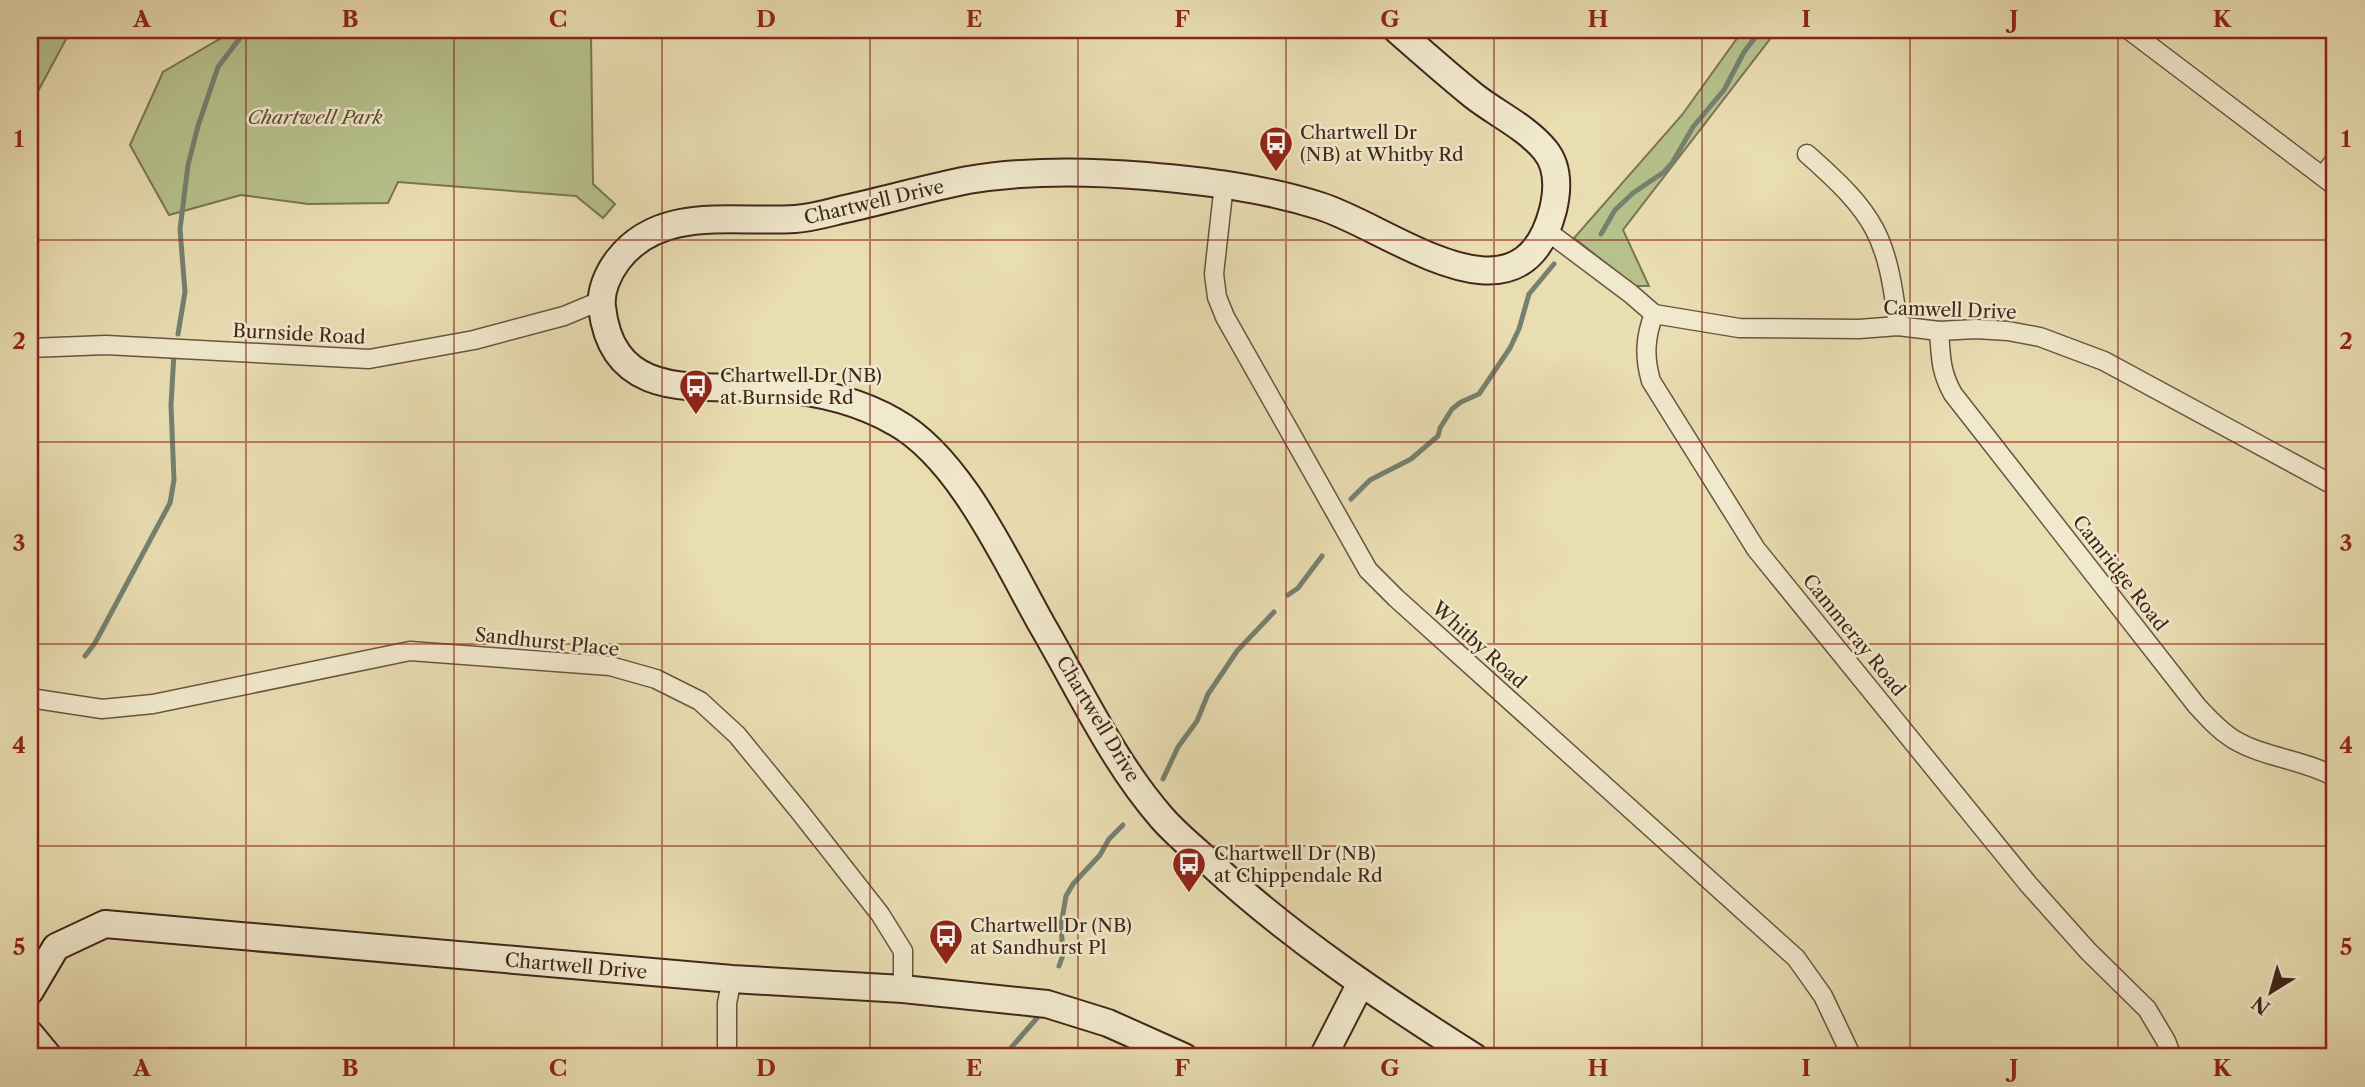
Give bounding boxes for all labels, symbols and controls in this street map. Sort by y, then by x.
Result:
text: A [132,5,152,33]
text: B [341,5,359,33]
text: C [549,5,567,33]
text: D [756,5,776,33]
text: E [966,5,982,33]
text: F [1174,5,1190,33]
text: G [1380,5,1400,33]
text: H [1588,5,1609,33]
text: I [1801,5,1811,33]
text: J [2005,5,2019,33]
text: K [2213,5,2232,33]
park label: Chartwell Park [247,106,383,129]
place label: Chartwell Dr (NB) at Whitby Rd [1300,121,1464,166]
bus stop icon: Chartwell Dr (NB) at Whitby Rd [1257,124,1295,173]
text: 1 [14,125,25,153]
text: 1 [2341,125,2352,153]
street label: Chartwell Drive [802,175,946,229]
street label: Camwell Drive [1883,296,2017,324]
street label: Burnside Road [232,319,367,349]
text: 2 [12,327,26,355]
text: 2 [2339,327,2353,355]
place label: Chartwell Dr (NB) at Burnside Rd [720,364,882,409]
bus stop icon: Chartwell Dr (NB) at Burnside Rd [677,367,715,416]
street label: Camridge Road [2068,511,2173,636]
text: 3 [13,529,26,557]
text: 3 [2340,529,2353,557]
street label: Cammeray Road [1798,569,1910,701]
street label: Whitby Road [1426,596,1531,694]
street label: Sandhurst Place [474,623,620,661]
street label: Chartwell Drive [1051,652,1145,786]
text: 4 [12,731,26,759]
text: 4 [2339,731,2353,759]
place label: Chartwell Dr (NB) at Chippendale Rd [1214,842,1383,887]
bus stop icon: Chartwell Dr (NB) at Chippendale Rd [1170,845,1208,894]
place label: Chartwell Dr (NB) at Sandhurst Pl [970,914,1132,959]
bus stop icon: Chartwell Dr (NB) at Sandhurst Pl [927,917,965,966]
text: 5 [13,933,25,961]
text: 5 [2340,933,2352,961]
street label: Chartwell Drive [504,948,648,984]
north arrow [2236,958,2306,1028]
text: N [2248,991,2275,1019]
text: A [132,1054,152,1082]
text: B [341,1054,359,1082]
text: C [549,1054,567,1082]
text: D [756,1054,776,1082]
text: E [966,1054,982,1082]
text: F [1174,1054,1190,1082]
text: G [1380,1054,1400,1082]
text: H [1588,1054,1609,1082]
text: I [1801,1054,1811,1082]
text: J [2005,1054,2019,1082]
text: K [2213,1054,2232,1082]

